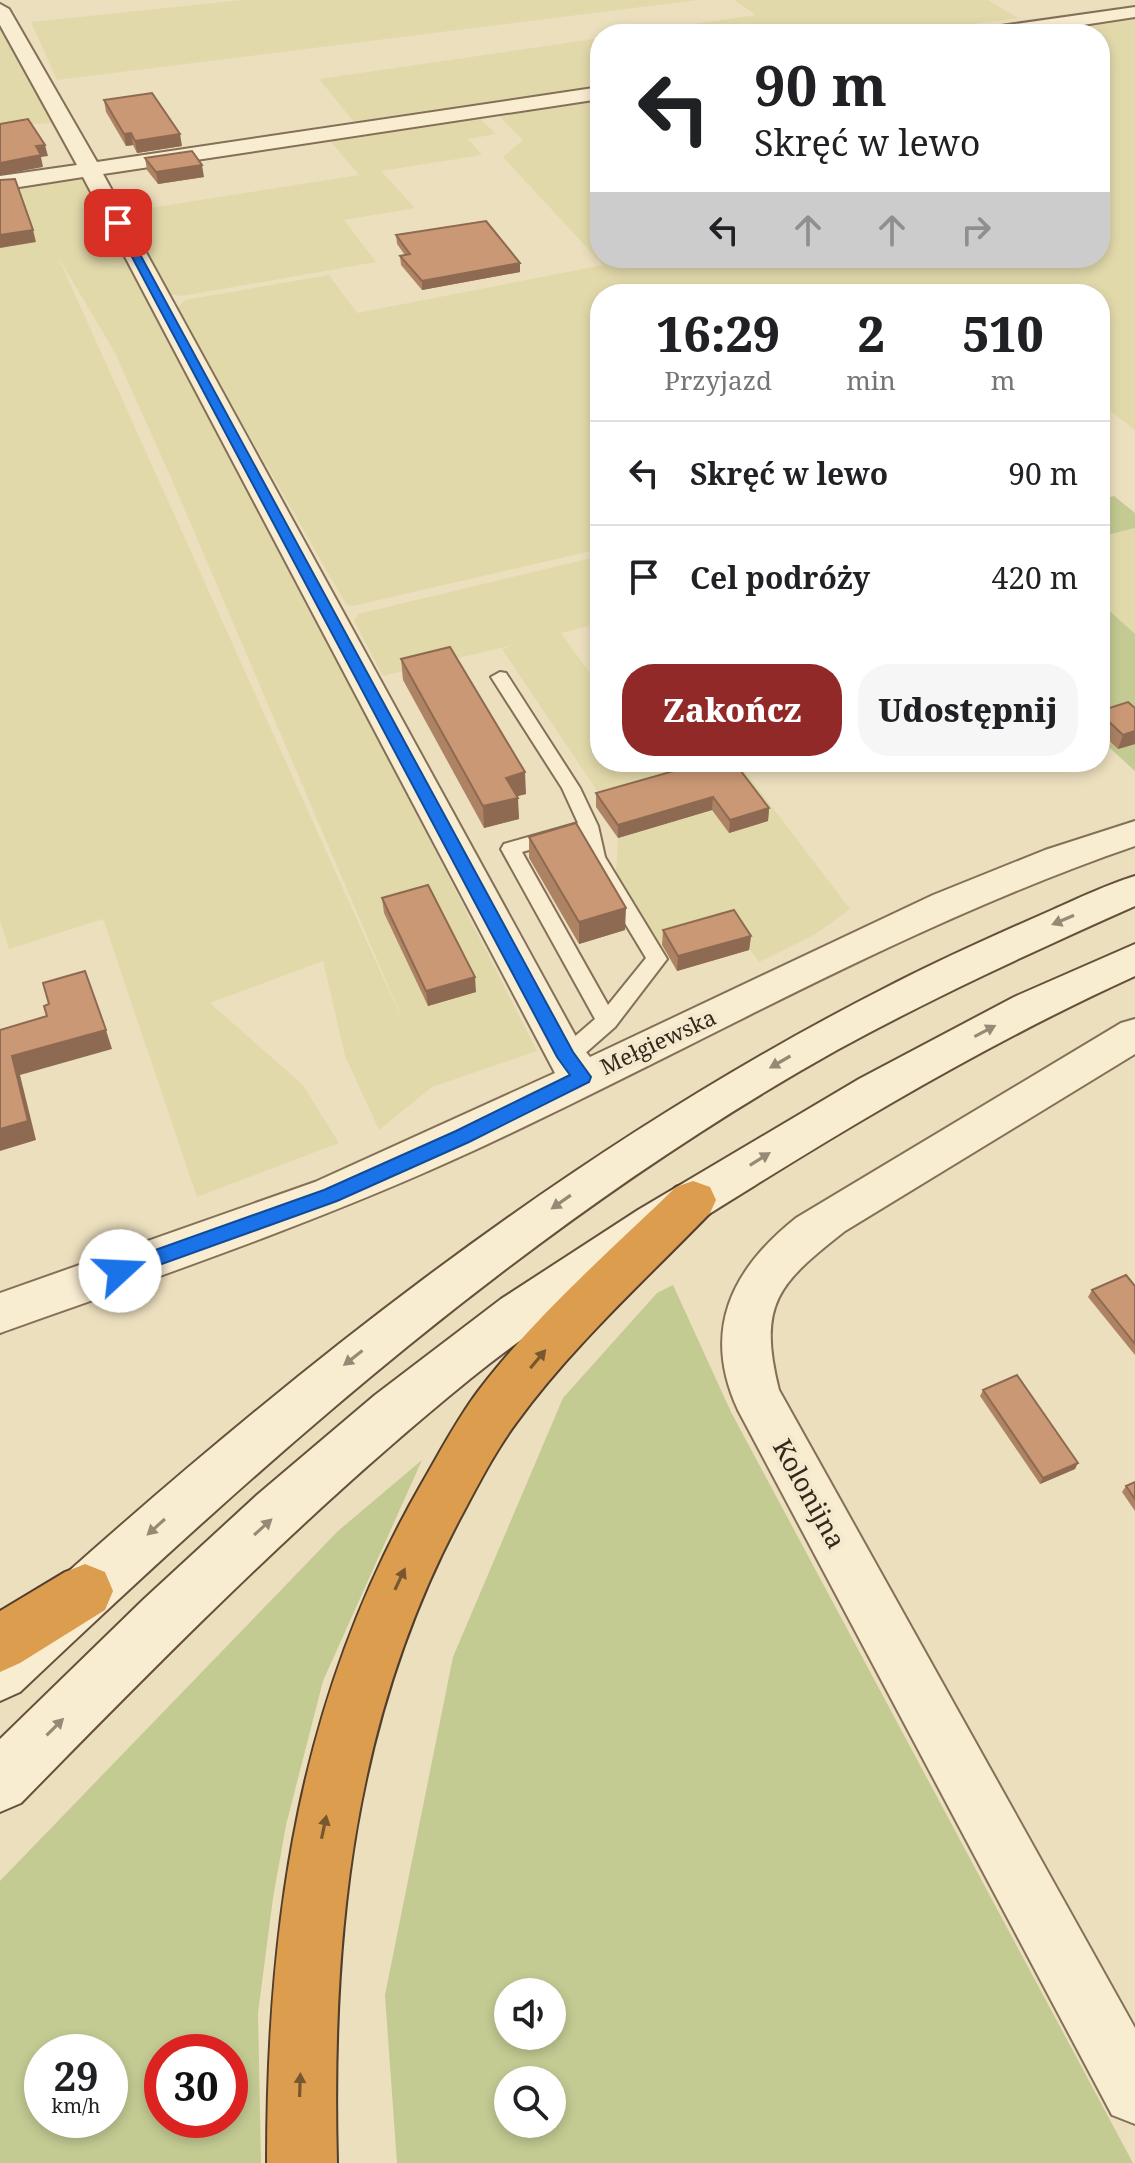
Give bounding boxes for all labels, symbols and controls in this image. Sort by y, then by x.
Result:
text: 90 m [754,46,887,122]
icon: left [622,56,726,160]
text: Skręć w lewo [754,118,981,167]
pin [84,189,152,257]
icon: arrive [96,201,140,245]
icon: left [702,208,746,252]
icon: ahead [786,208,830,252]
icon: ahead [870,208,914,252]
icon: right [954,208,998,252]
text: 16:29 [656,301,780,366]
text: 2 [857,301,885,366]
text: 510 [962,301,1044,366]
text: Przyjazd [664,362,772,398]
text: min [846,362,896,398]
text: m [991,362,1015,398]
icon: left [622,451,666,495]
text: Skręć w lewo [690,453,888,494]
text: 90 m [1008,453,1078,494]
icon: arrive [622,555,666,599]
text: Cel podróży [690,557,870,598]
text: 420 m [992,557,1078,598]
button: Zakończ [622,664,842,756]
button: Udostępnij [858,664,1078,756]
one-way arrow [1051,914,1075,927]
street label: Mełgiewska [595,1001,720,1081]
one-way arrow [974,1024,997,1037]
one-way arrow [769,1055,791,1069]
one-way arrow [749,1152,770,1167]
one-way arrow [550,1194,572,1208]
position arrow [78,1229,162,1313]
one-way arrow [343,1349,363,1365]
one-way arrow [529,1349,546,1369]
street label: Kolonijna [765,1432,855,1555]
one-way arrow [146,1517,165,1535]
one-way arrow [252,1519,272,1536]
one-way arrow [394,1567,407,1590]
one-way arrow [45,1718,64,1736]
one-way arrow [319,1814,331,1839]
map controls [494,1978,566,2138]
button: sound [494,1978,566,2050]
speed limit sign: 30 [144,2034,248,2138]
text: 29 [53,2048,99,2103]
button: search [494,2066,566,2138]
one-way arrow [294,2072,306,2097]
text: km/h [51,2092,101,2119]

